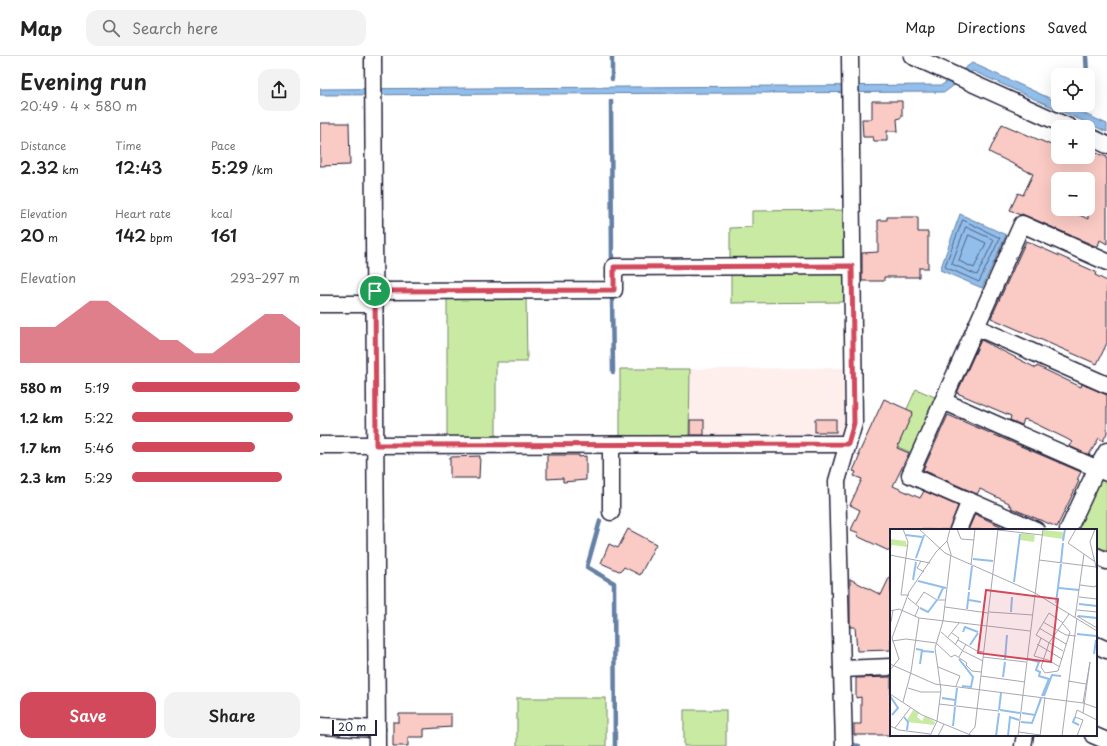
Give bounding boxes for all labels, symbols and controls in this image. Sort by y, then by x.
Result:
search box [86,10,366,46]
text: Map [20,14,62,42]
text: Search here [132,16,218,39]
icon: search [100,17,122,39]
text: Map [905,17,935,38]
text: Directions [957,17,1025,38]
text: Saved [1047,17,1087,38]
text: Evening run [20,64,147,97]
map controls [1051,68,1095,216]
button: locate [1051,68,1095,112]
button: share [258,69,300,111]
text: 20:49 · 4 × 580 m [20,96,137,115]
button: + [1051,120,1095,164]
text: Distance [20,137,66,154]
text: Time [115,137,141,154]
text: Pace [211,137,235,154]
text: 2.32 [20,154,59,180]
text: 12:43 [115,154,163,180]
text: 5:29 [211,154,248,180]
text: km [59,161,79,178]
text: /km [248,161,273,178]
button: − [1051,172,1095,216]
text: Elevation [20,205,67,222]
text: Heart rate [115,205,171,222]
text: kcal [211,205,233,222]
text: 20 [20,222,44,248]
text: 142 [115,222,146,248]
text: 161 [211,222,237,248]
text: m [44,229,58,246]
text: bpm [146,229,173,246]
text: Elevation [20,268,76,287]
text: 293–297 m [230,268,300,287]
pin [358,274,392,308]
icon: arrive [364,280,386,302]
text: 580 m [20,378,62,397]
text: 5:19 [84,378,110,397]
text: 1.2 km [20,408,63,427]
text: 5:22 [84,408,114,427]
text: 1.7 km [20,438,61,457]
text: 5:46 [84,438,114,457]
text: 2.3 km [20,468,66,487]
text: 5:29 [84,468,113,487]
inset map [890,529,1097,736]
button: Save [20,692,156,738]
button: Share [164,692,300,738]
scale bar [332,718,377,737]
text: 20 m [338,718,366,735]

